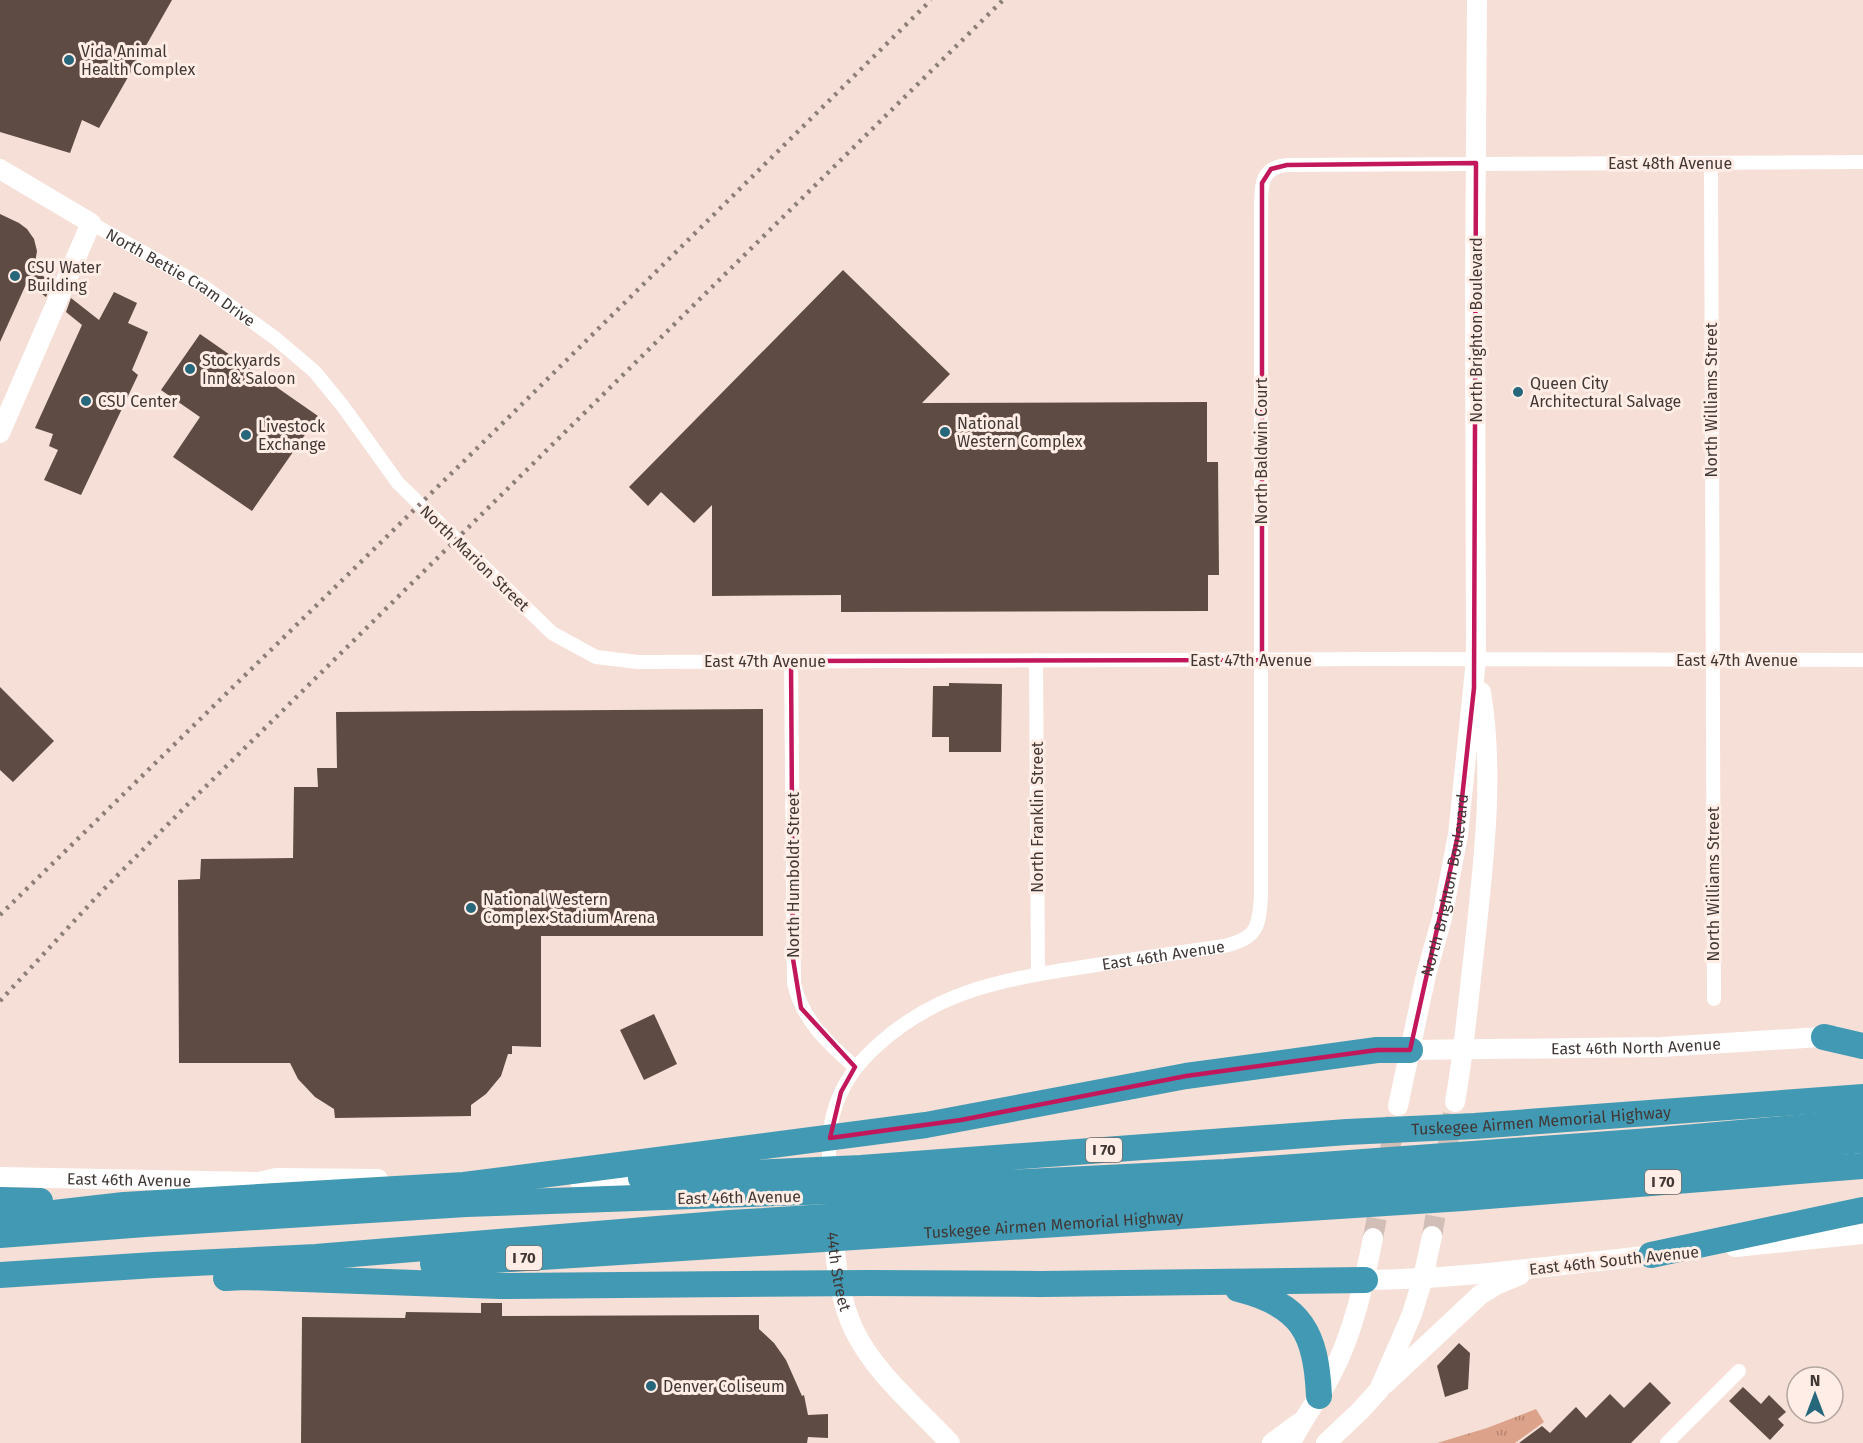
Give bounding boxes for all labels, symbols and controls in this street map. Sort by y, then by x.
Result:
place label: Vida Animal Health Complex [81,42,195,79]
marker: Vida Animal Health Complex [62,53,76,67]
street label: East 48th Avenue [1608,154,1732,173]
street label: North Bettie Cram Drive [103,224,259,331]
street label: North Brighton Boulevard [1467,237,1486,423]
place label: CSU Water Building [27,258,102,295]
marker: CSU Water Building [8,269,22,283]
street label: North Williams Street [1702,322,1721,478]
place label: Stockyards Inn & Saloon [202,351,296,388]
marker: Stockyards Inn & Saloon [183,362,197,376]
place label: Queen City Architectural Salvage [1530,374,1681,411]
street label: North Baldwin Court [1252,377,1271,525]
marker: Queen City Architectural Salvage [1511,385,1525,399]
place label: CSU Center [98,392,178,411]
marker: CSU Center [79,394,93,408]
place label: National Western Complex [957,414,1083,451]
place label: Livestock Exchange [258,417,326,454]
marker: National Western Complex [938,425,952,439]
marker: Livestock Exchange [239,428,253,442]
street label: North Marion Street [416,501,533,615]
street label: East 47th Avenue [1190,651,1312,670]
street label: East 47th Avenue [1676,651,1798,670]
street label: East 47th Avenue [704,652,826,671]
street label: North Franklin Street [1028,741,1047,893]
street label: North Humboldt Street [784,792,803,958]
street label: North Brighton Boulevard [1417,793,1472,979]
street label: North Williams Street [1704,806,1723,962]
place label: National Western Complex Stadium Arena [483,890,655,927]
marker: National Western Complex Stadium Arena [464,901,478,915]
street label: East 46th Avenue [1101,937,1226,974]
street label: East 46th North Avenue [1551,1034,1721,1058]
street label: Tuskegee Airmen Memorial Highway [1411,1102,1672,1139]
road number: I 70 [1086,1138,1122,1162]
street label: East 46th Avenue [67,1169,191,1191]
road number: I 70 [1645,1170,1681,1194]
street label: East 46th Avenue [677,1187,801,1208]
street label: Tuskegee Airmen Memorial Highway [923,1207,1184,1243]
street label: 44th Street [823,1231,855,1314]
street label: East 46th South Avenue [1528,1242,1700,1279]
road number: I 70 [506,1246,542,1270]
north arrow [1785,1365,1845,1425]
text: N [1810,1371,1820,1390]
place label: Denver Coliseum [663,1377,785,1396]
marker: Denver Coliseum [644,1379,658,1393]

